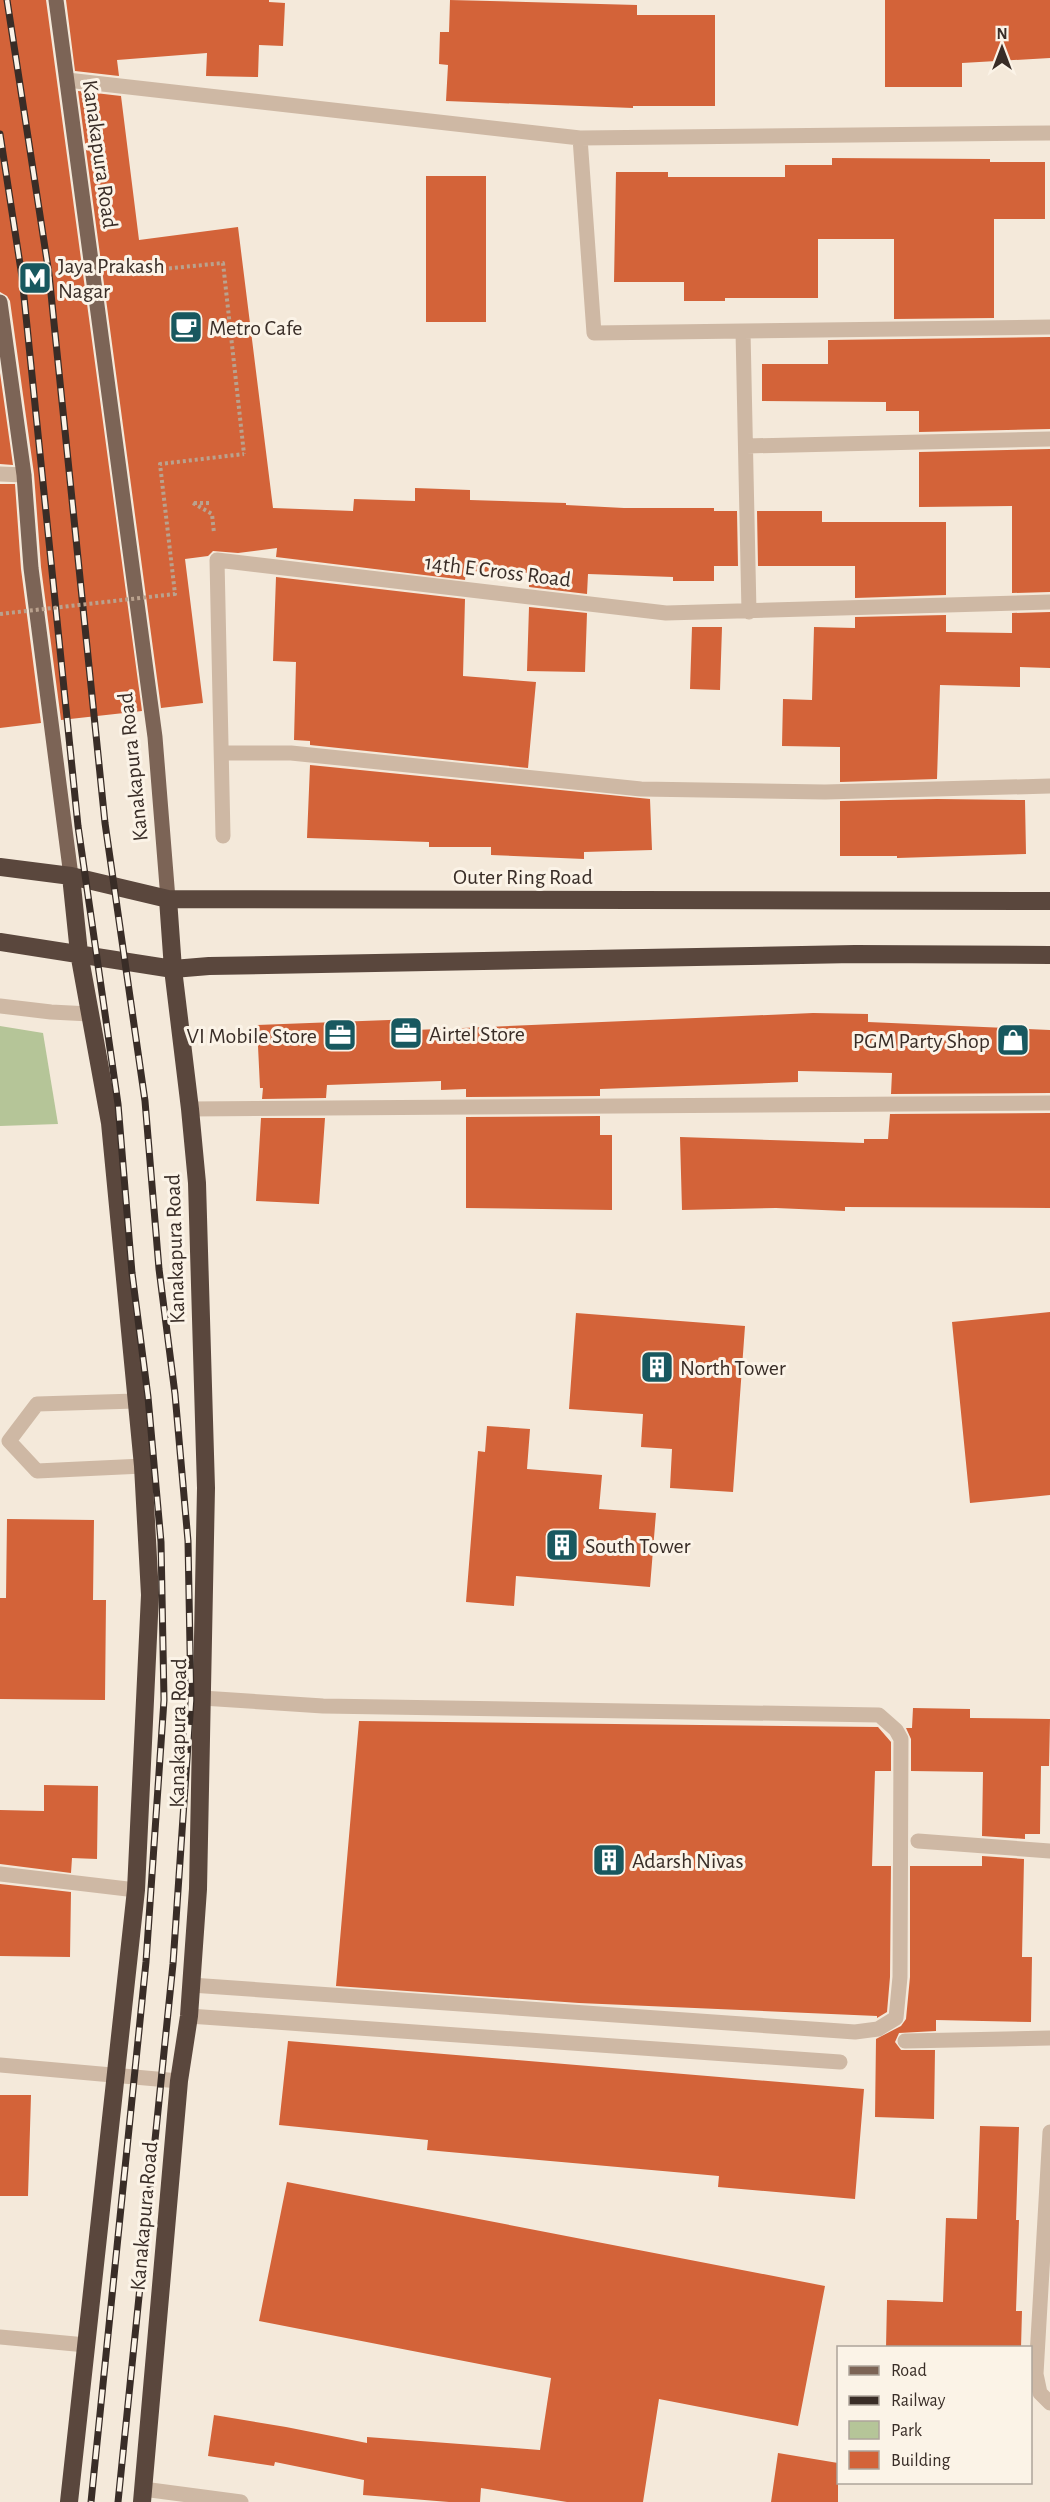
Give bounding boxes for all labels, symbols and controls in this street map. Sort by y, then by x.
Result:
north arrow [972,18,1032,78]
text: N [996,26,1008,42]
street label: Kanakapura Road [79,79,121,230]
place label: Jaya Prakash Nagar [58,255,165,302]
metro station icon: Jaya Prakash Nagar [17,260,53,296]
cafe icon: Metro Cafe [168,309,204,345]
place label: Metro Cafe [209,317,302,339]
street label: 14th E Cross Road [424,551,572,591]
street label: Kanakapura Road [114,691,152,842]
street label: Outer Ring Road [453,866,593,888]
office icon: Airtel Store [388,1015,424,1051]
office icon: VI Mobile Store [322,1017,358,1053]
shop icon: PGM Party Shop [995,1022,1031,1058]
place label: Airtel Store [429,1023,525,1045]
place label: VI Mobile Store [187,1025,317,1047]
place label: PGM Party Shop [853,1030,990,1052]
street label: Kanakapura Road [161,1174,189,1324]
building icon: North Tower [639,1349,675,1385]
place label: North Tower [680,1357,786,1379]
building icon: South Tower [544,1527,580,1563]
place label: South Tower [585,1535,691,1557]
street label: Kanakapura Road [166,1658,190,1808]
building icon: Adarsh Nivas [591,1842,627,1878]
place label: Adarsh Nivas [632,1850,744,1872]
street label: Kanakapura Road [127,2141,161,2292]
legend [837,2346,1032,2484]
text: Road [891,2362,927,2380]
text: Railway [891,2392,946,2410]
text: Park [891,2422,923,2440]
text: Building [891,2452,951,2470]

